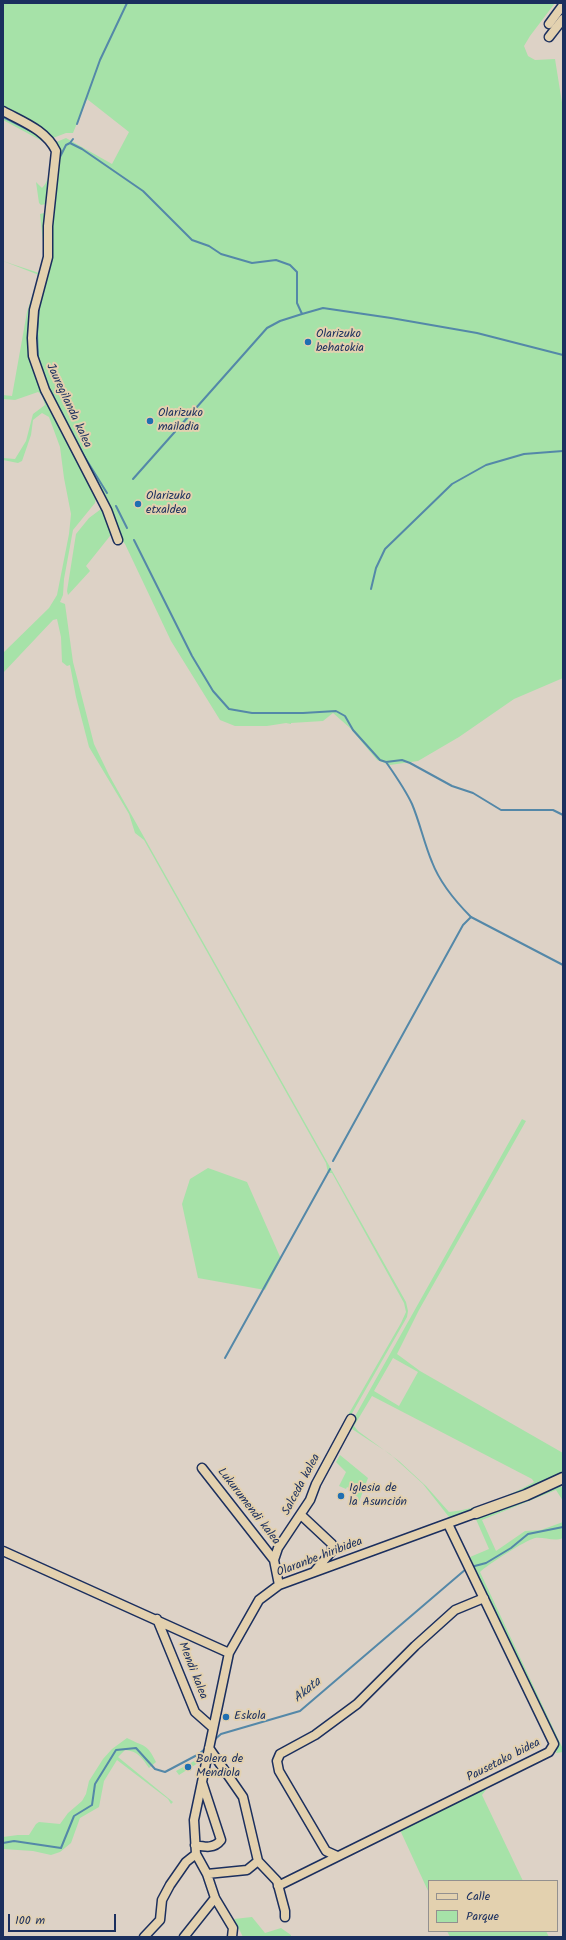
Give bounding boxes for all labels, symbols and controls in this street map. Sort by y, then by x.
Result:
place label: Olarizuko behatokia [316,328,364,356]
marker: Olarizuko behatokia [303,337,313,347]
street label: Jauregilanda kalea [42,361,94,451]
place label: Olarizuko mailadia [158,407,203,435]
marker: Olarizuko mailadia [145,416,155,426]
place label: Olarizuko etxaldea [146,490,191,518]
marker: Olarizuko etxaldea [133,499,143,509]
street label: Salceda kalea [280,1452,324,1518]
street label: Lukurumendi kalea [213,1466,283,1548]
place label: Iglesia de la Asunción [349,1482,407,1510]
marker: Iglesia de la Asunción [336,1491,346,1501]
street label: Olaranbe hiribidea [275,1535,365,1581]
street label: Mendi kalea [174,1640,210,1702]
water label: Akata [291,1675,325,1707]
place label: Eskola [234,1710,266,1724]
marker: Eskola [221,1712,231,1722]
street label: Pausetako bidea [465,1736,543,1786]
place label: Bolera de Mendiola [196,1753,243,1781]
marker: Bolera de Mendiola [183,1762,193,1772]
legend [428,1880,558,1932]
text: Calle [466,1887,490,1906]
scale bar [10,1906,118,1932]
text: Parque [466,1907,499,1926]
text: 100 m [15,1911,45,1930]

